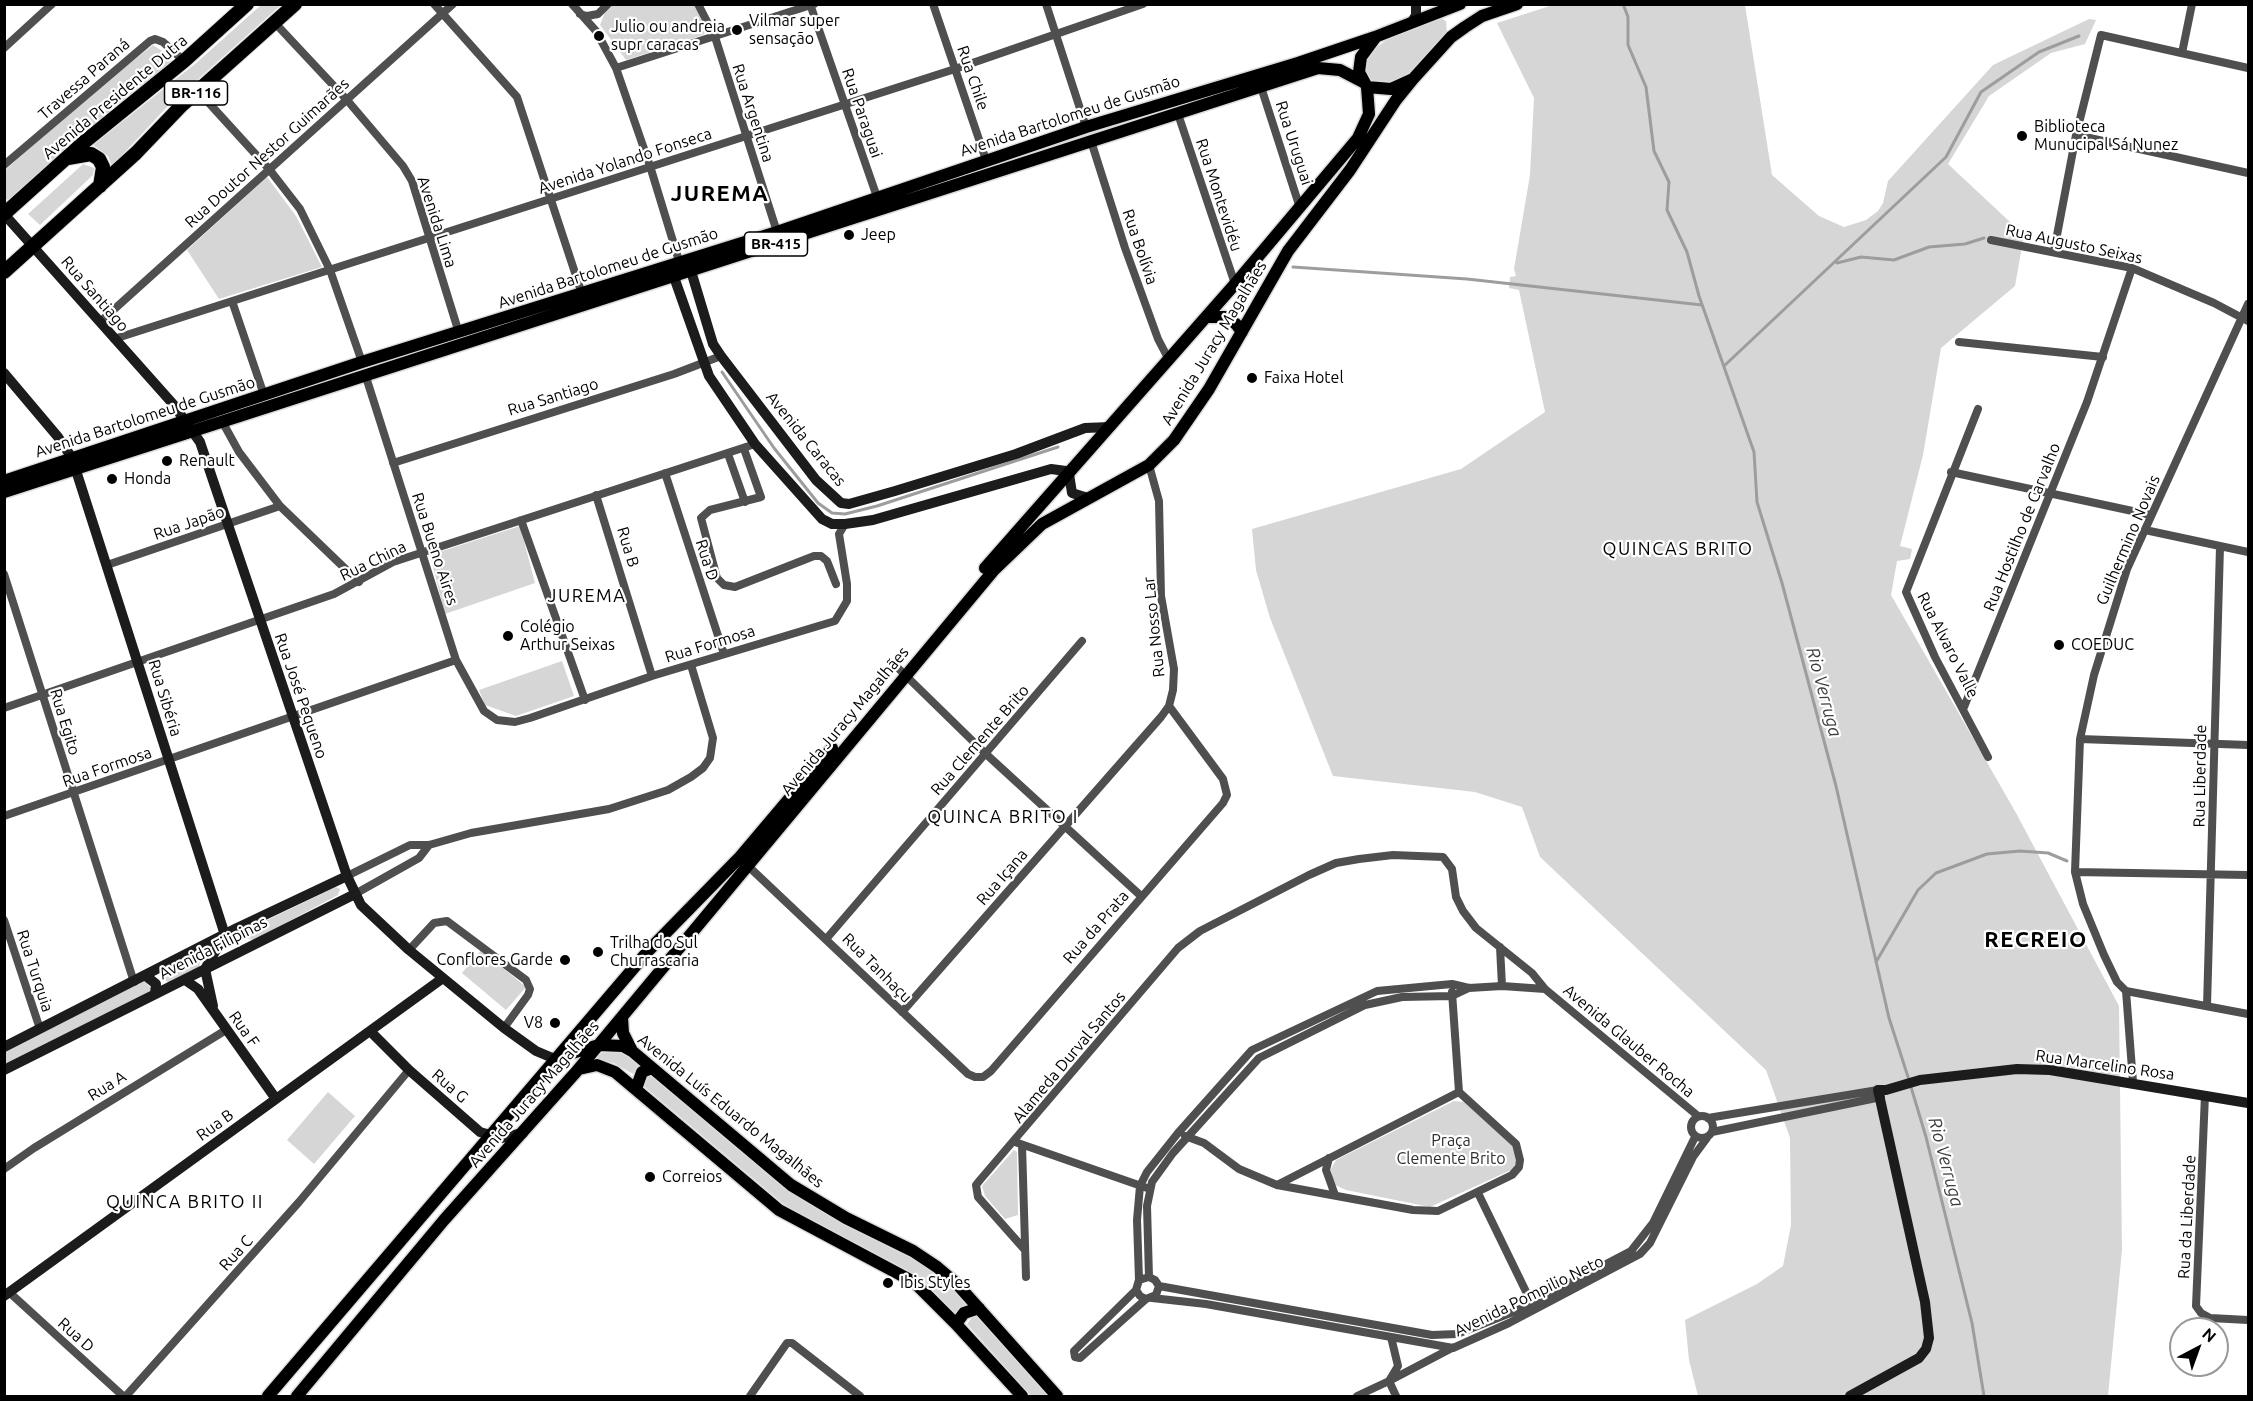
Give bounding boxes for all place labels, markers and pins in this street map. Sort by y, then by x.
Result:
place label: Vilmar super sensação [749,11,840,49]
place label: Julio ou andreia supr caracas [611,17,725,55]
marker: Vilmar super sensação [730,23,744,37]
marker: Julio ou andreia supr caracas [592,29,606,43]
place label: Biblioteca Munucipal Sá Nunez [2034,117,2178,155]
marker: Biblioteca Munucipal Sá Nunez [2015,129,2029,143]
place label: Jeep [861,225,896,245]
marker: Jeep [842,228,856,242]
place label: Faixa Hotel [1264,368,1344,388]
marker: Faixa Hotel [1245,371,1259,385]
place label: Renault [179,451,235,471]
marker: Renault [160,454,174,468]
place label: Honda [124,469,171,489]
marker: Honda [105,472,119,486]
place label: Colégio Arthur Seixas [520,617,615,655]
marker: Colégio Arthur Seixas [501,629,515,643]
place label: COEDUC [2071,635,2134,655]
marker: COEDUC [2052,638,2066,652]
place label: Trilha do Sul Churrascaria [610,933,699,971]
marker: Trilha do Sul Churrascaria [591,945,605,959]
place label: Conflores Garde [437,950,553,970]
marker: Conflores Garde [558,953,572,967]
place label: V8 [524,1013,543,1033]
marker: V8 [548,1016,562,1030]
place label: Correios [662,1167,722,1187]
marker: Correios [643,1170,657,1184]
place label: Ibis Styles [900,1273,970,1293]
marker: Ibis Styles [881,1276,895,1290]

